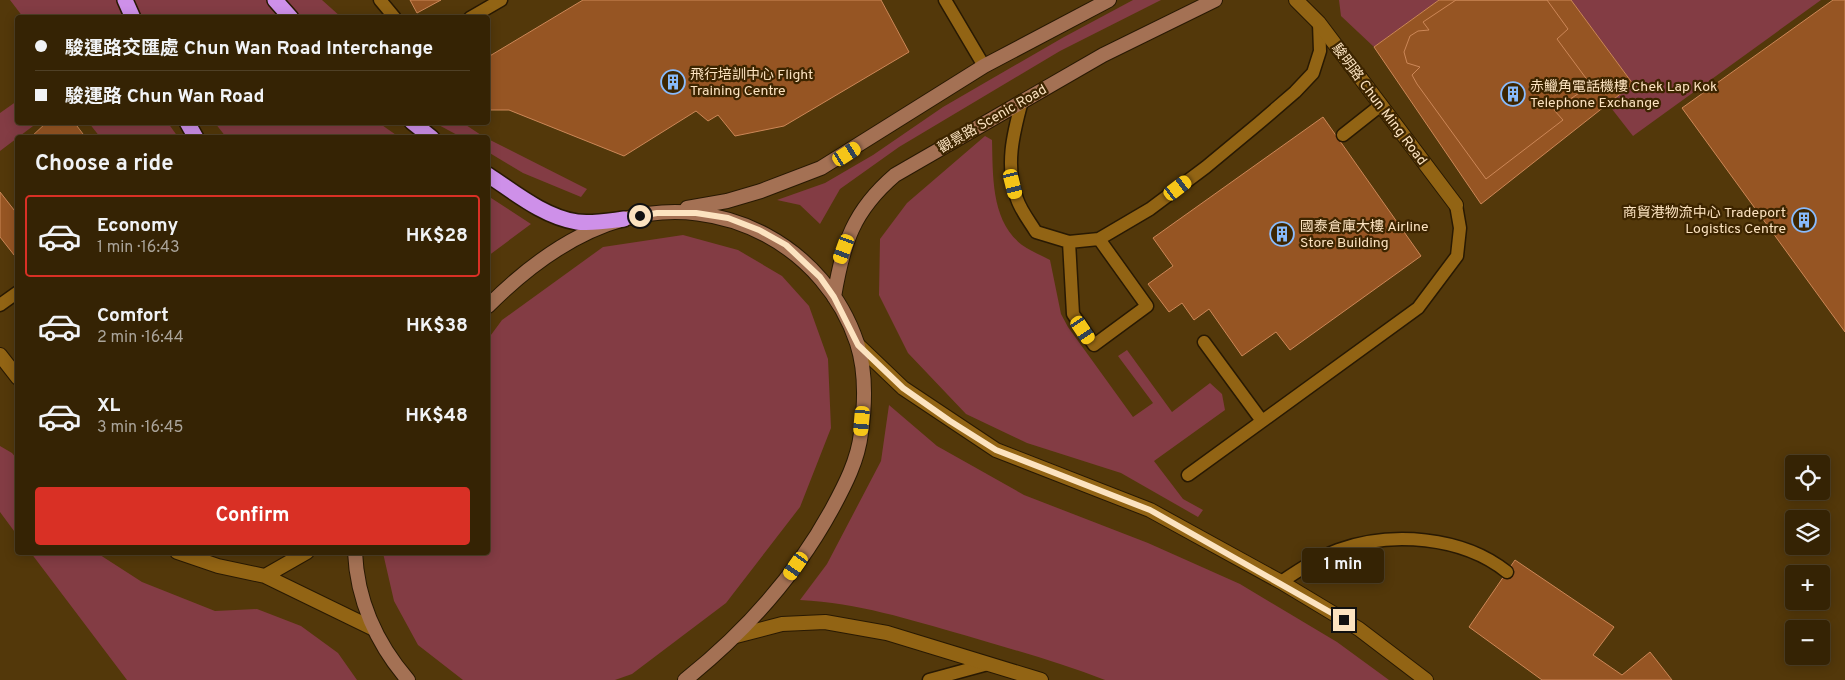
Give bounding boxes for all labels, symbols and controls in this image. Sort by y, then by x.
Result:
text: 駿運路交匯處 Chun Wan Road Interchange [65,37,433,61]
street label: 駿明路 Chun Ming Road [1328,41,1430,169]
place label: 飛行培訓中心 Flight Training Centre [690,66,813,100]
building icon: 飛行培訓中心 Flight Training Centre [660,69,686,95]
place label: 赤鱲角電話機樓 Chek Lap Kok Telephone Exchange [1530,79,1717,112]
street label: 觀景路 Scenic Road [936,81,1050,157]
building icon: 赤鱲角電話機樓 Chek Lap Kok Telephone Exchange [1500,81,1526,107]
text: 駿運路 Chun Wan Road [65,85,264,109]
car [830,140,863,168]
text: Choose a ride [35,151,173,178]
car [1002,168,1023,200]
car [1161,173,1194,203]
place label: 商貿港物流中心 Tradeport Logistics Centre [1623,204,1786,238]
route start [629,205,651,227]
building icon: 商貿港物流中心 Tradeport Logistics Centre [1791,207,1817,233]
icon: car [37,214,82,259]
text: Economy [97,214,178,238]
place label: 國泰倉庫大樓 Airline Store Building [1300,218,1429,252]
building icon: 國泰倉庫大樓 Airline Store Building [1269,221,1295,247]
text: HK$28 [406,224,468,248]
car [831,232,856,266]
text: 1 min · 16:43 [97,238,180,258]
icon: car [37,304,82,349]
text: Comfort [97,304,169,328]
car [1068,313,1097,347]
text: HK$38 [406,314,468,338]
text: 2 min · 16:44 [97,328,184,348]
icon: car [37,394,82,439]
text: XL [97,394,120,418]
text: HK$48 [405,404,468,428]
car [853,405,870,437]
text: 3 min · 16:45 [97,418,184,438]
map controls [1785,455,1830,665]
button: locate [1785,455,1830,500]
button: Confirm [35,487,470,545]
button: layers [1785,510,1830,555]
callout: 1 min [1303,548,1385,582]
car [781,549,810,583]
text: 1 min [1324,555,1362,575]
button: + [1785,565,1830,610]
route end [1333,609,1355,631]
button: − [1785,620,1830,665]

